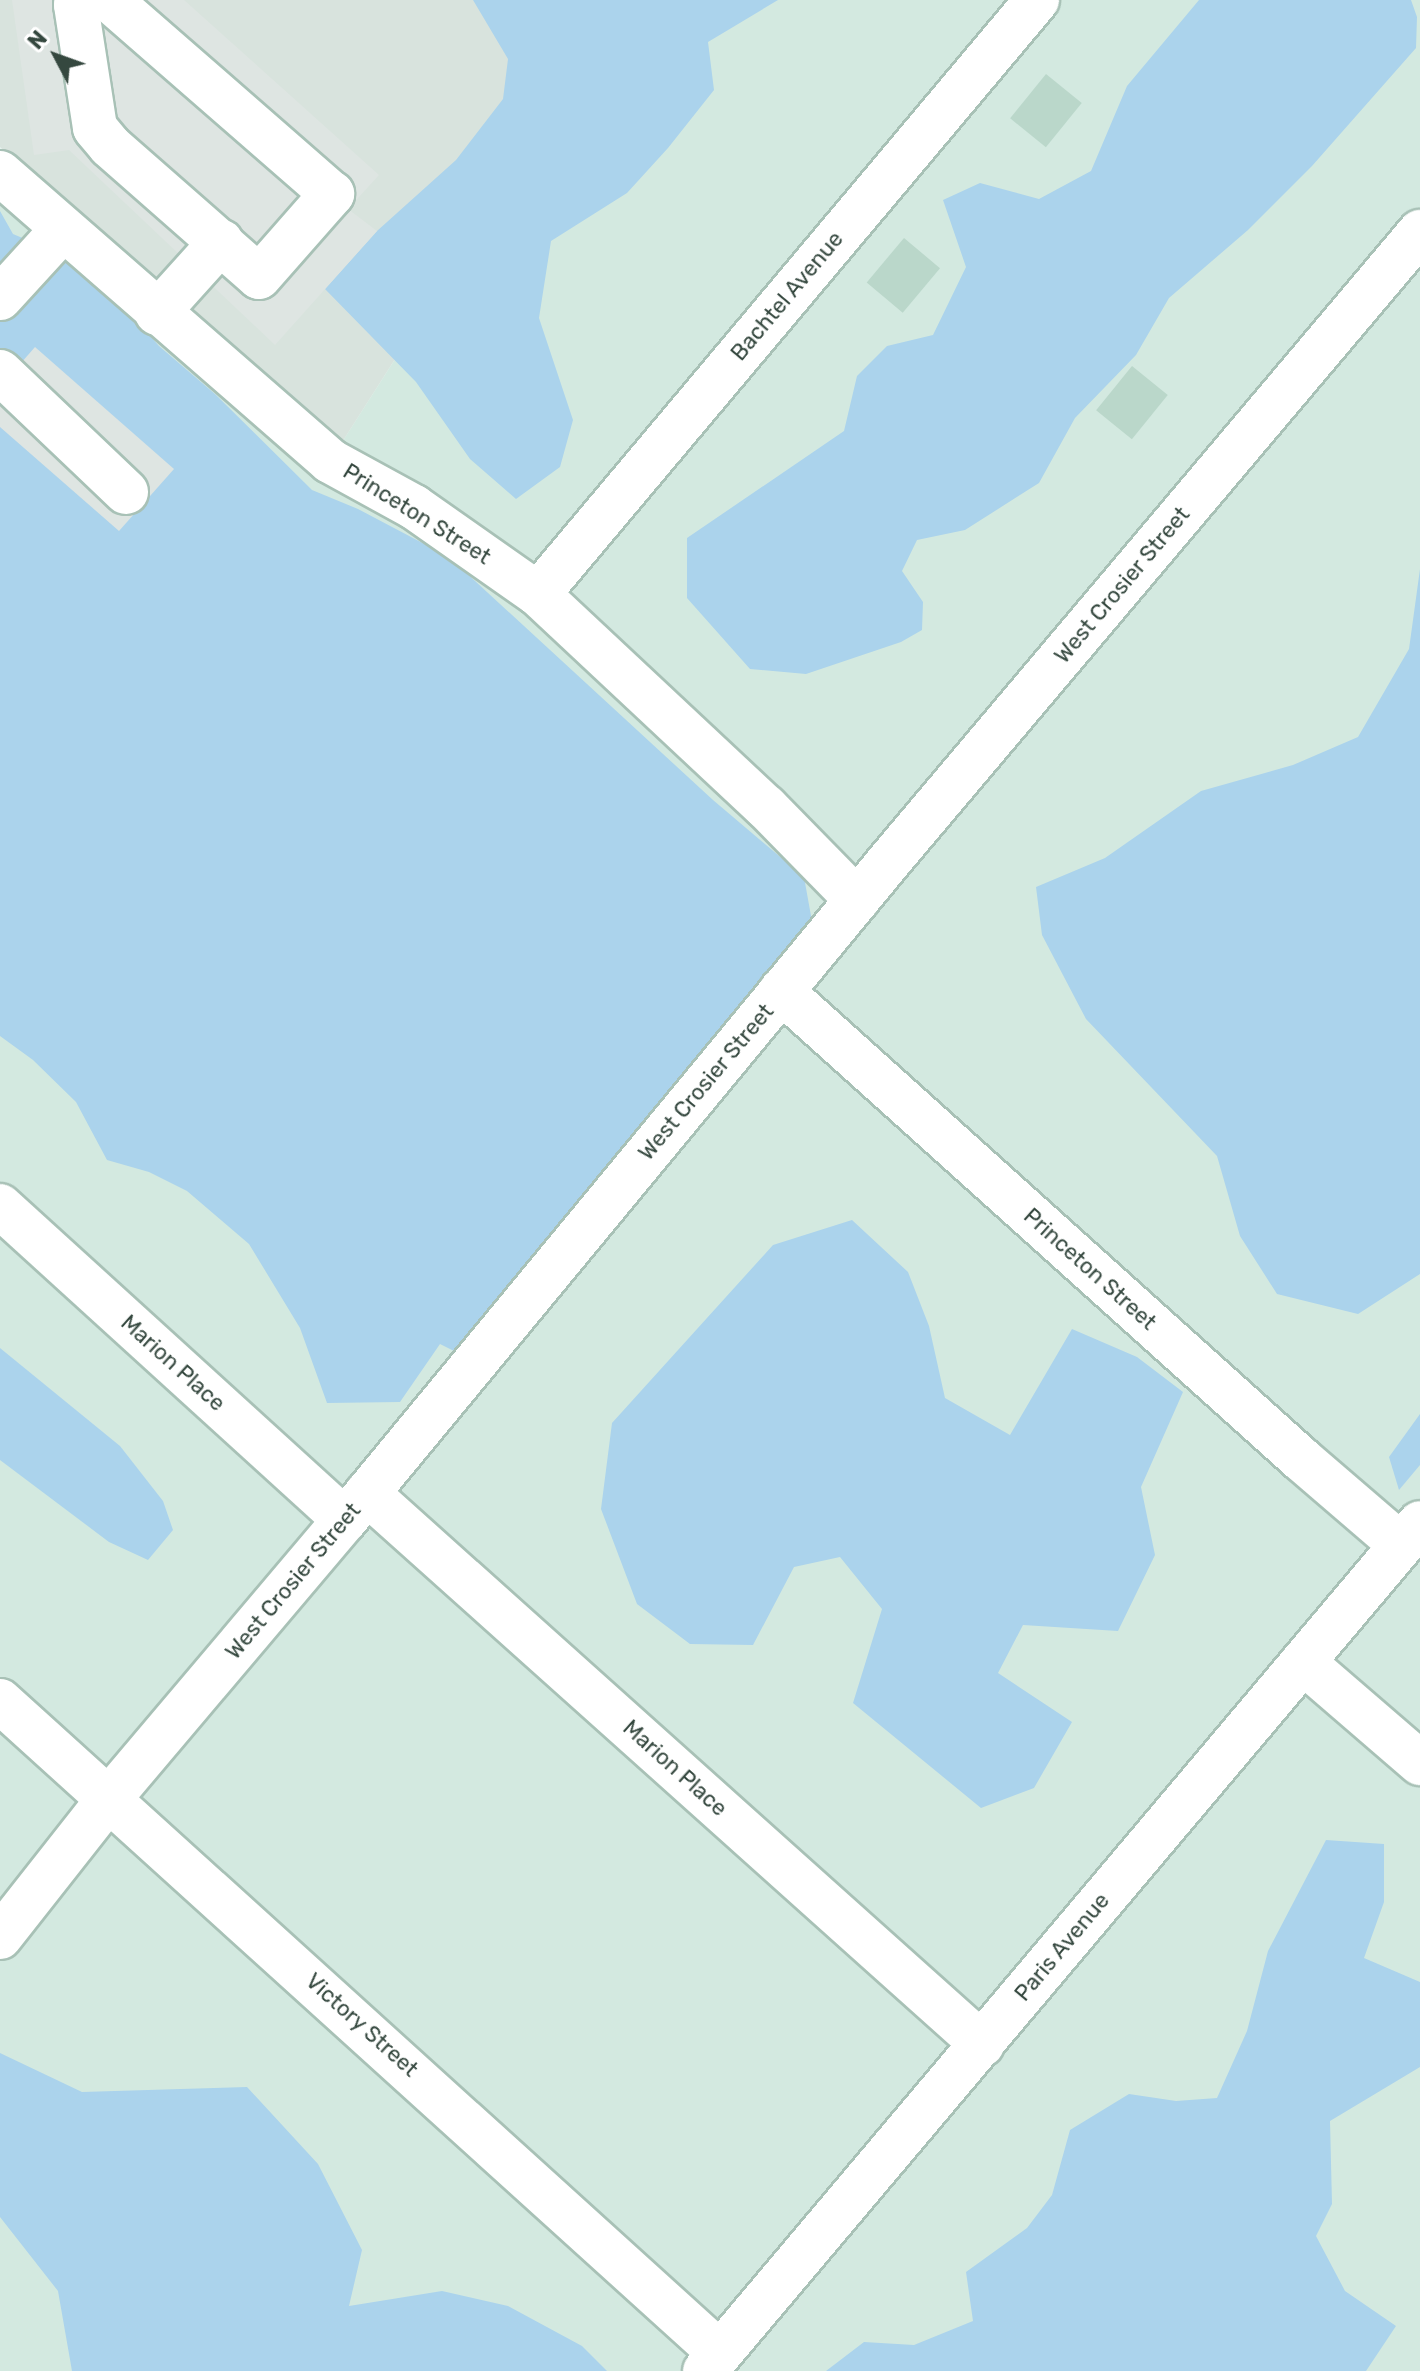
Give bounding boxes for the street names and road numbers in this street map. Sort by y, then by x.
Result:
street label: Bachtel Avenue [725,226,849,366]
street label: Princeton Street [338,458,496,570]
street label: West Crosier Street [1049,501,1195,669]
street label: West Crosier Street [633,998,779,1166]
street label: Princeton Street [1018,1203,1162,1335]
street label: Marion Place [116,1309,230,1417]
street label: West Crosier Street [220,1497,366,1665]
street label: Marion Place [618,1714,732,1822]
street label: Paris Avenue [1009,1887,1115,2007]
street label: Victory Street [300,1968,424,2082]

